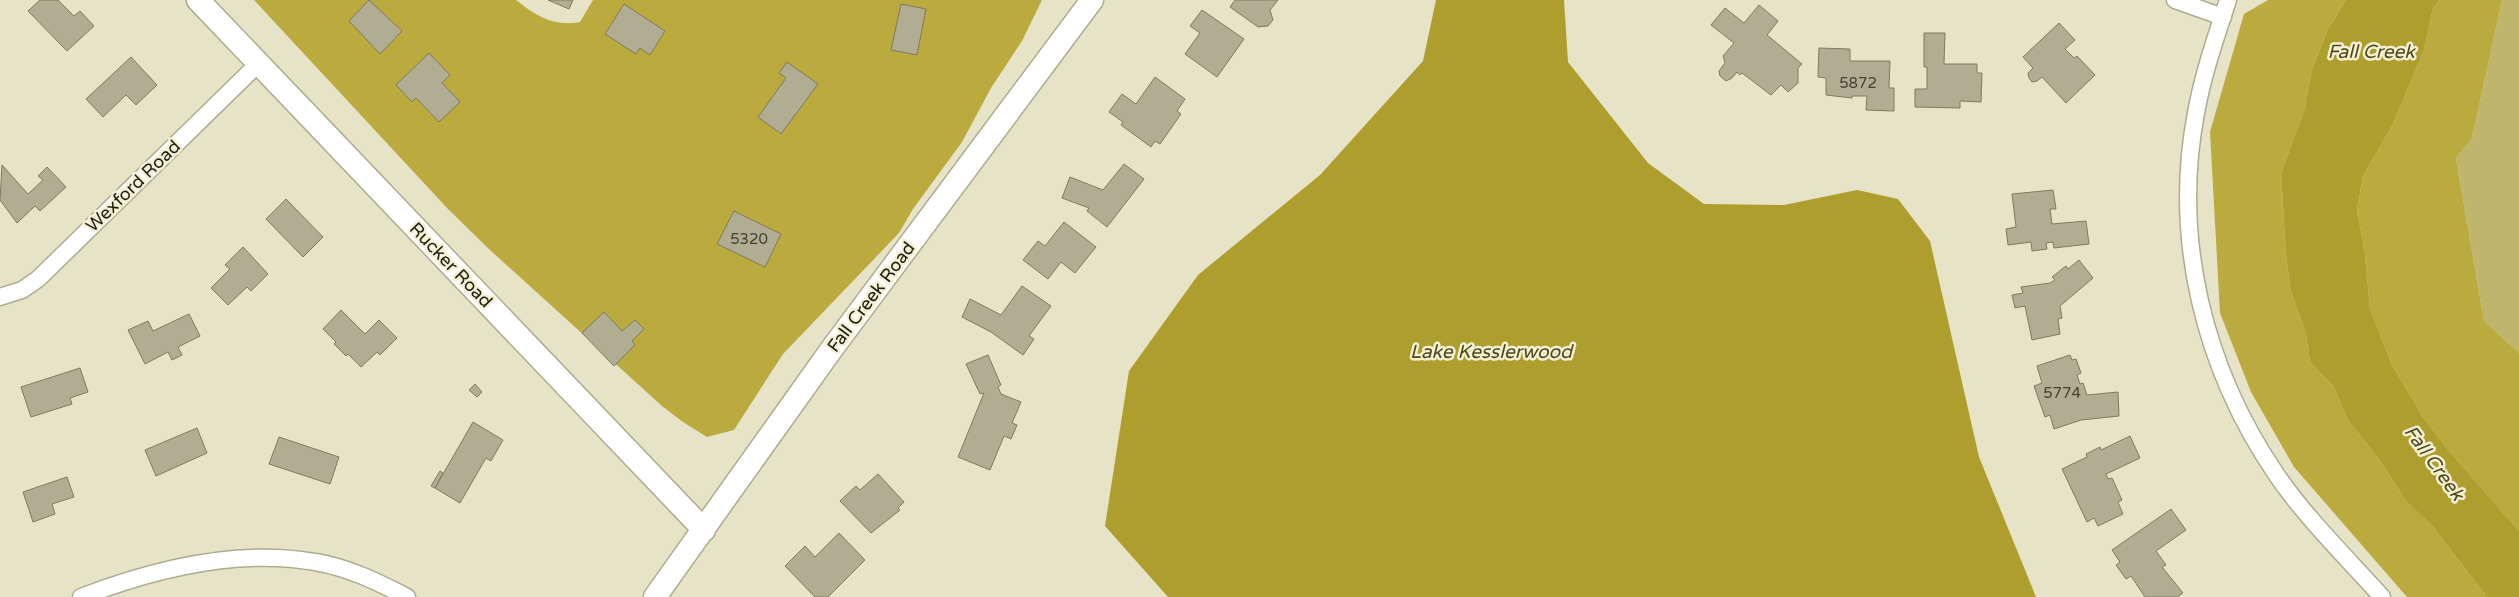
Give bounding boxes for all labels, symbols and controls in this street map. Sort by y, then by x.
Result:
water label: Fall Creek [2327,41,2416,63]
house number: 5872 [1839,74,1877,92]
street label: Wexford Road [81,135,185,237]
street label: Rucker Road [405,218,497,312]
house number: 5320 [730,230,768,248]
street label: Fall Creek Road [822,237,920,357]
water label: Lake Kesslerwood [1410,341,1574,363]
house number: 5774 [2043,384,2081,402]
water label: Fall Creek [2399,421,2469,506]

